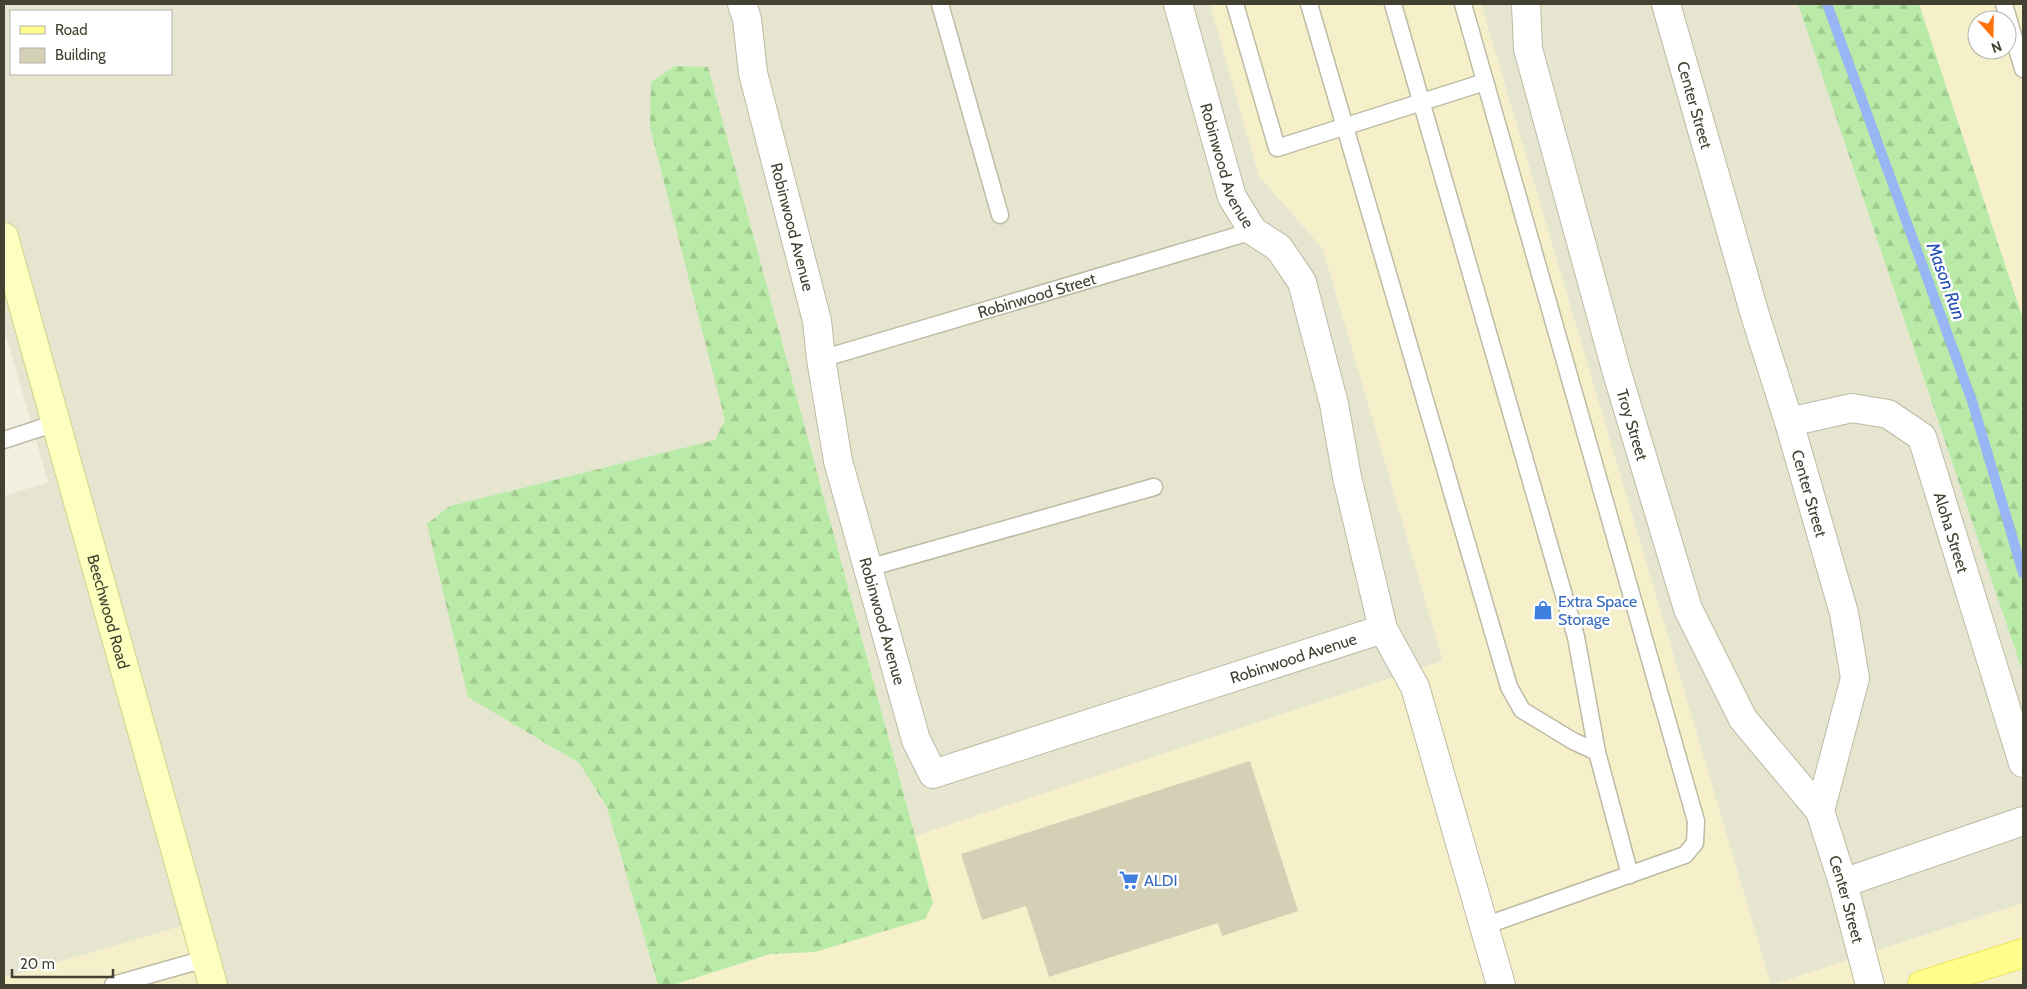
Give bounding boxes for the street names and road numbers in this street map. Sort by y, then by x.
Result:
street label: Center Street [1673,59,1717,151]
street label: Robinwood Avenue [1197,101,1258,231]
street label: Robinwood Avenue [767,161,818,293]
street label: Robinwood Street [975,268,1099,322]
street label: Troy Street [1613,387,1652,463]
street label: Center Street [1788,447,1831,540]
street label: Aloha Street [1930,490,1973,576]
street label: Beechwood Road [84,552,134,671]
street label: Robinwood Avenue [856,555,910,687]
street label: Robinwood Avenue [1228,629,1359,687]
street label: Center Street [1825,853,1868,945]

